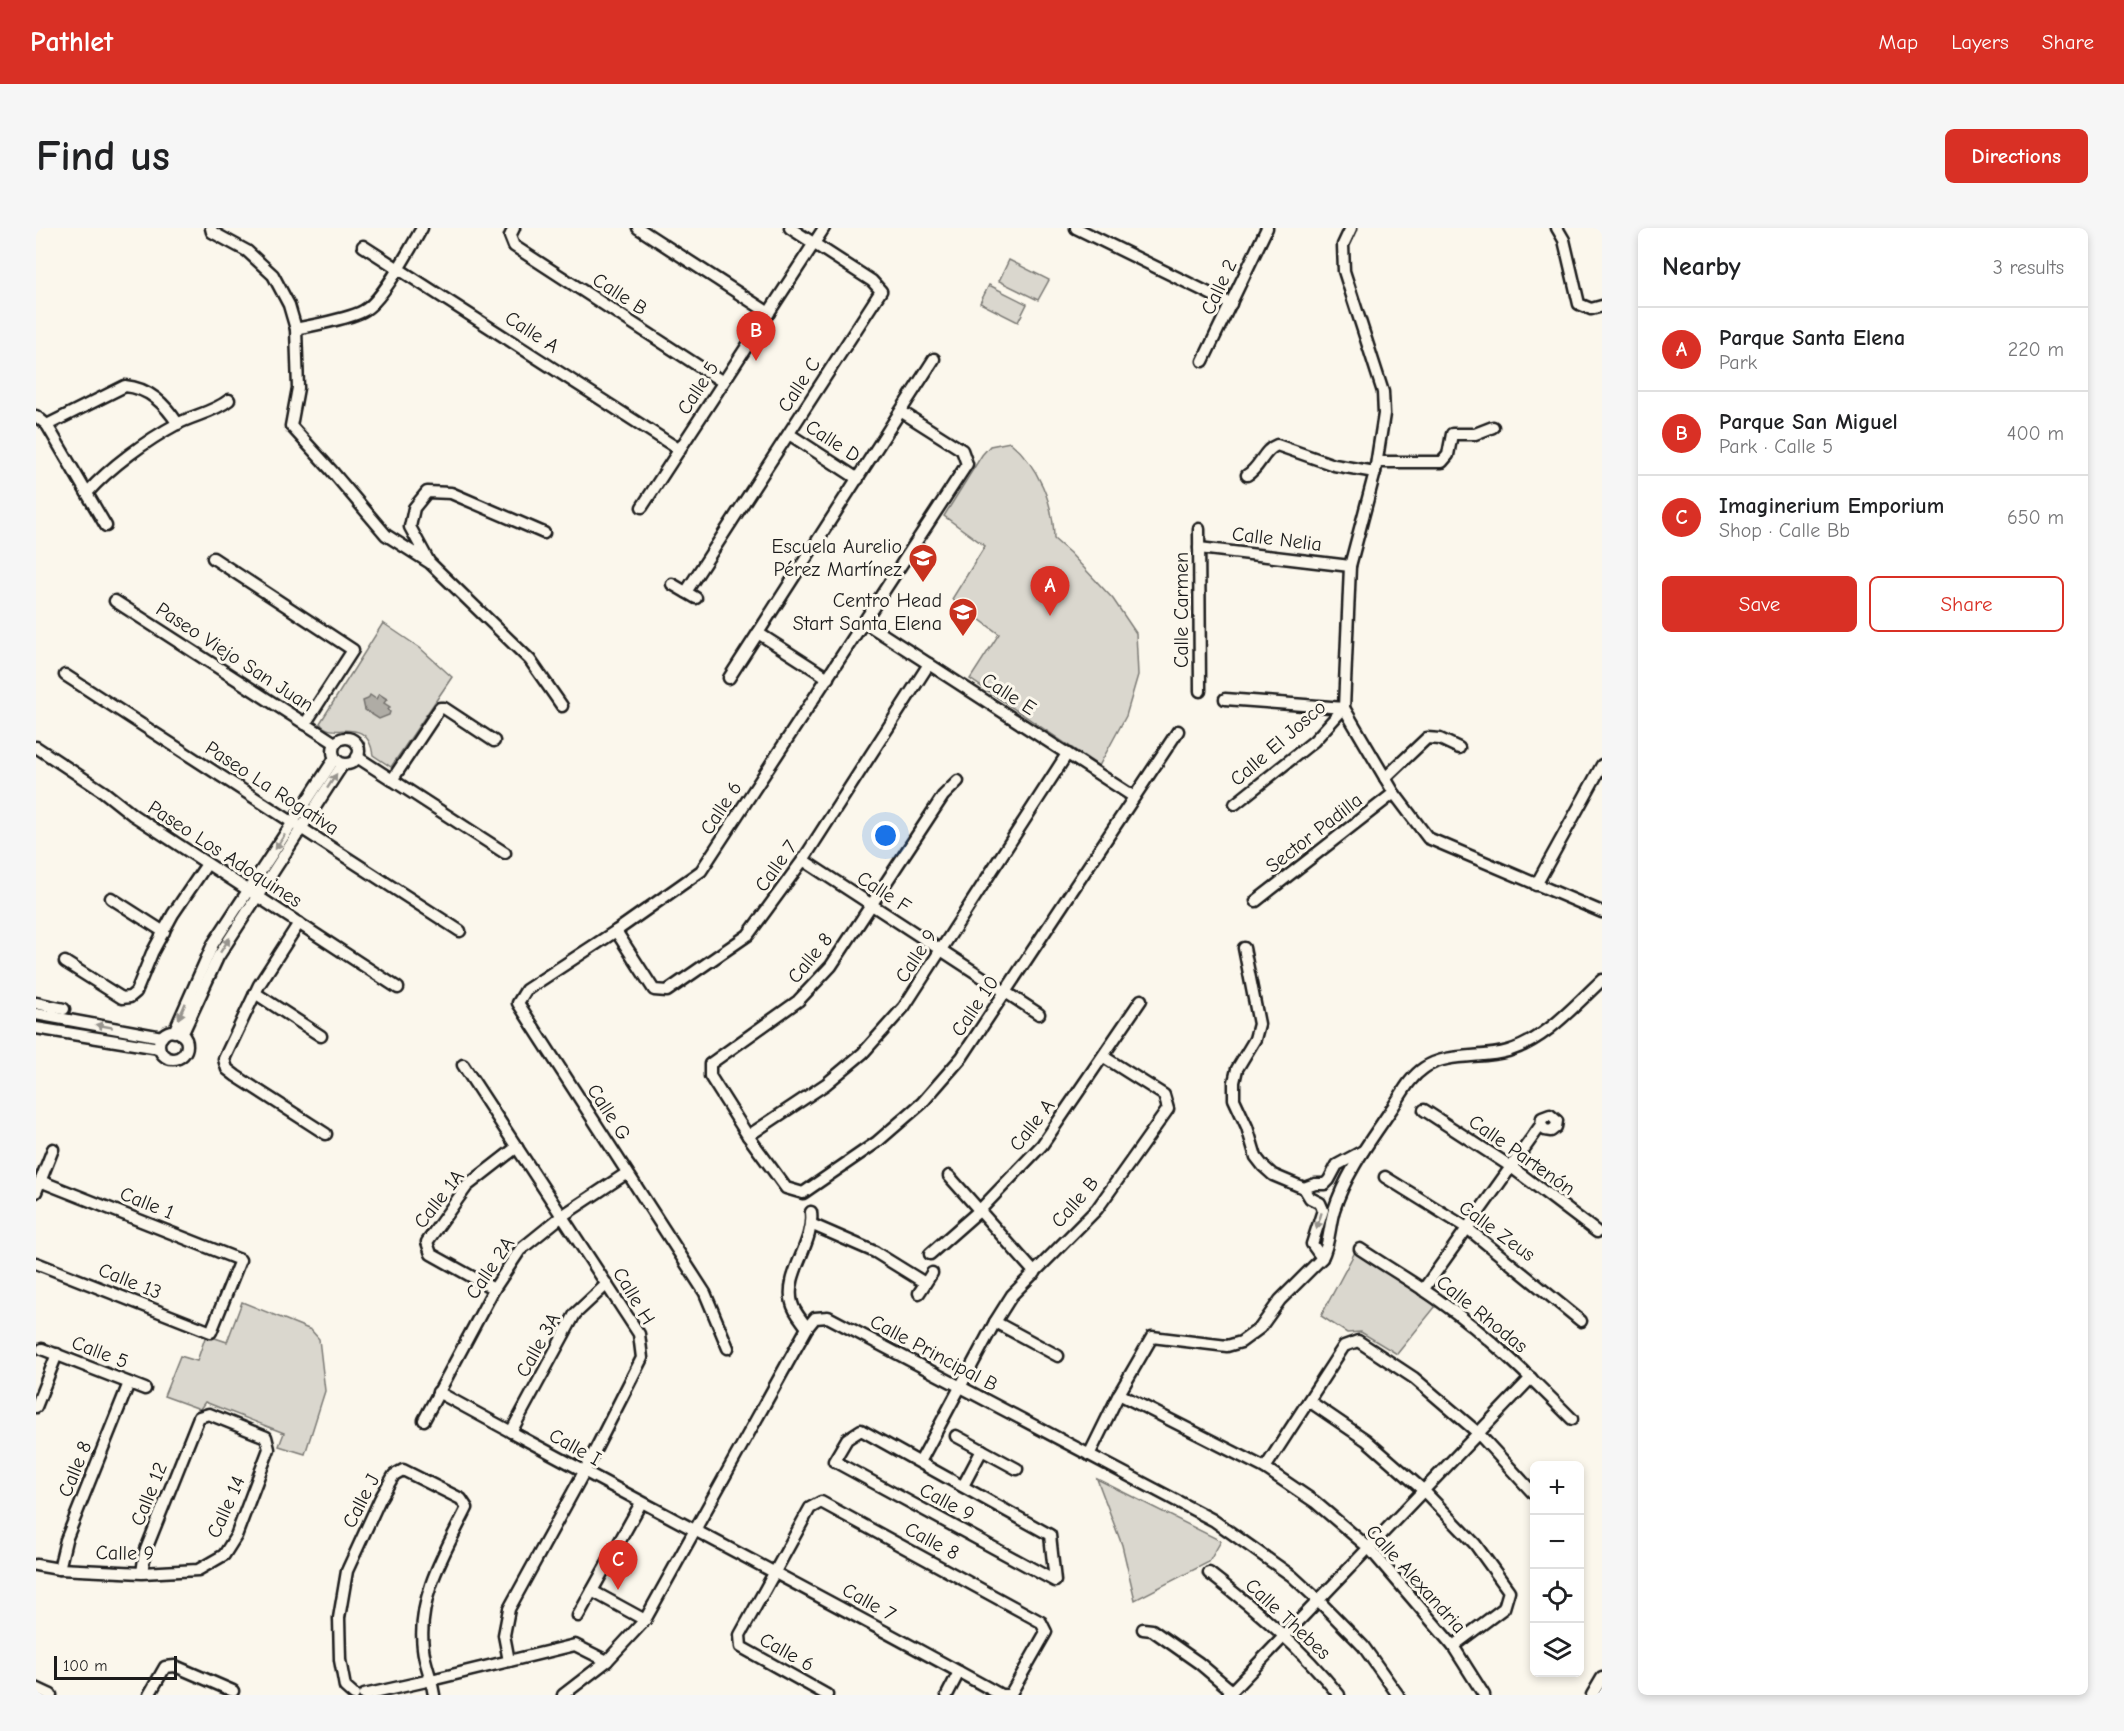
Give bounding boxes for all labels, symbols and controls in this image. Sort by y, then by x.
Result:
text: Pathlet [30,26,113,58]
text: Map [1879,30,1918,54]
text: Layers [1951,30,2009,54]
text: Share [2042,30,2094,54]
button: Directions [1945,129,2088,183]
text: Find us [36,132,170,181]
text: Nearby [1662,252,1741,282]
street label: Calle 2 [1196,256,1242,318]
text: 3 results [1993,256,2064,279]
street label: Calle B [588,268,652,320]
street label: Calle A [501,306,564,358]
pin: B [736,312,776,361]
text: Parque Santa Elena [1719,325,1905,351]
text: A [1676,338,1687,361]
text: 220 m [2008,338,2064,361]
text: Park [1719,351,1757,374]
street label: Calle C [773,353,825,417]
street label: Calle 5 [672,357,724,419]
text: Parque San Miguel [1719,409,1898,435]
street label: Calle D [801,415,865,467]
text: B [1675,422,1688,445]
text: 400 m [2007,422,2064,445]
text: Park · Calle 5 [1719,435,1833,458]
text: Imaginerium Emporium [1719,493,1944,519]
text: C [1675,506,1688,529]
text: 650 m [2007,506,2064,529]
text: Shop · Calle Bb [1719,519,1850,542]
street label: Calle Nelia [1231,522,1323,556]
place label: Escuela Aurelio Pérez Martínez [772,535,902,581]
school or university icon: Escuela Aurelio Pérez Martínez [907,542,939,584]
street label: Calle Carmen [1170,552,1193,668]
pin: A [1030,566,1070,616]
button: Save [1662,576,1857,632]
button: Share [1869,576,2064,632]
place label: Centro Head Start Santa Elena [793,589,942,635]
school or university icon: Centro Head Start Santa Elena [947,596,979,638]
street label: Paseo Viejo San Juan [152,597,318,717]
street label: Calle E [978,668,1040,720]
street label: Calle El Josco [1225,695,1331,791]
street label: Paseo La Rogativa [201,736,343,840]
one-way arrow [326,774,338,790]
street label: Calle 6 [695,777,747,839]
street label: Sector Padilla [1261,788,1367,878]
street label: Paseo Los Adoquines [144,796,306,912]
your location [871,821,900,850]
one-way arrow [274,834,285,851]
street label: Calle 7 [750,835,802,896]
street label: Calle F [853,866,916,918]
street label: Calle 9 [890,925,942,987]
street label: Calle 8 [783,928,837,988]
one-way arrow [220,937,231,953]
street label: Calle 10 [946,971,1004,1041]
one-way arrow [177,1002,187,1020]
one-way arrow [94,1022,113,1031]
street label: Calle G [582,1080,636,1144]
street label: Calle A [1005,1094,1060,1156]
street label: Calle Partenón [1464,1110,1580,1200]
street label: Calle 1A [409,1165,469,1233]
street label: Calle B [1046,1172,1104,1232]
street label: Calle 1 [117,1182,177,1224]
street label: Calle Zeus [1455,1196,1539,1266]
one-way arrow [1314,1212,1323,1230]
street label: Calle 2A [461,1232,519,1304]
street label: Calle 13 [95,1258,165,1304]
street label: Calle H [608,1263,660,1329]
street label: Calle Rhodas [1432,1270,1532,1358]
street label: Calle 3A [511,1309,565,1381]
street label: Calle Principal B [866,1310,1002,1396]
street label: Calle 5 [68,1331,132,1373]
street label: Calle I [545,1423,605,1471]
street label: Calle 8 [53,1438,97,1500]
street label: Calle 12 [126,1459,172,1529]
map controls [1530,1461,1584,1677]
button: + [1530,1461,1584,1515]
street label: Calle J [338,1470,384,1532]
street label: Calle 14 [202,1472,250,1542]
street label: Calle 9 [916,1478,978,1526]
button: − [1530,1515,1584,1569]
street label: Calle 8 [901,1517,963,1565]
street label: Calle Alexandria [1361,1520,1471,1638]
pin: C [598,1540,638,1590]
street label: Calle 9 [95,1541,155,1565]
button: locate [1530,1569,1584,1623]
street label: Calle Thebes [1241,1574,1335,1664]
street label: Calle 7 [838,1578,900,1626]
button: layers [1530,1623,1584,1677]
street label: Calle 6 [756,1628,818,1676]
scale bar [54,1653,177,1680]
text: 100 m [63,1657,107,1675]

